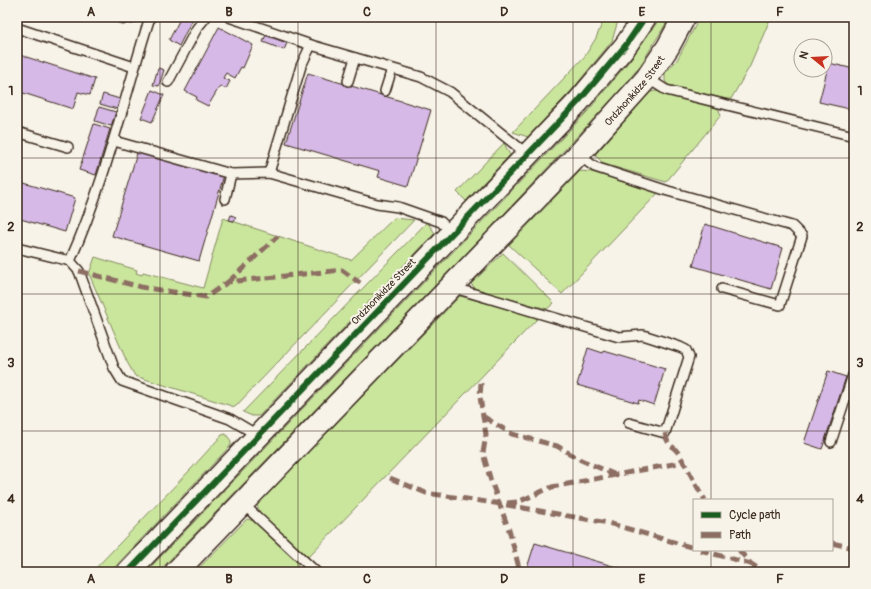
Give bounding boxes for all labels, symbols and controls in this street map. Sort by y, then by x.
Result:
text: A [87,4,96,20]
text: B [225,4,233,20]
text: C [363,4,371,20]
text: D [500,4,508,20]
text: E [639,4,646,20]
text: F [776,4,784,20]
north arrow [793,38,833,78]
text: N [797,49,811,61]
street label: Ordzhonikidze Street [602,53,668,128]
text: 1 [8,83,14,99]
text: 1 [857,83,863,99]
text: 2 [7,219,15,235]
text: 2 [856,219,864,235]
street label: Ordzhonikidze Street [349,255,419,327]
text: 3 [7,355,15,371]
text: 3 [856,355,864,371]
text: 4 [7,491,15,507]
text: 4 [856,491,864,507]
legend [693,499,833,551]
text: Cycle path [729,508,781,523]
text: Path [729,528,751,543]
text: A [87,571,96,587]
text: B [225,571,233,587]
text: C [363,571,371,587]
text: D [500,571,508,587]
text: E [639,571,646,587]
text: F [776,571,784,587]

